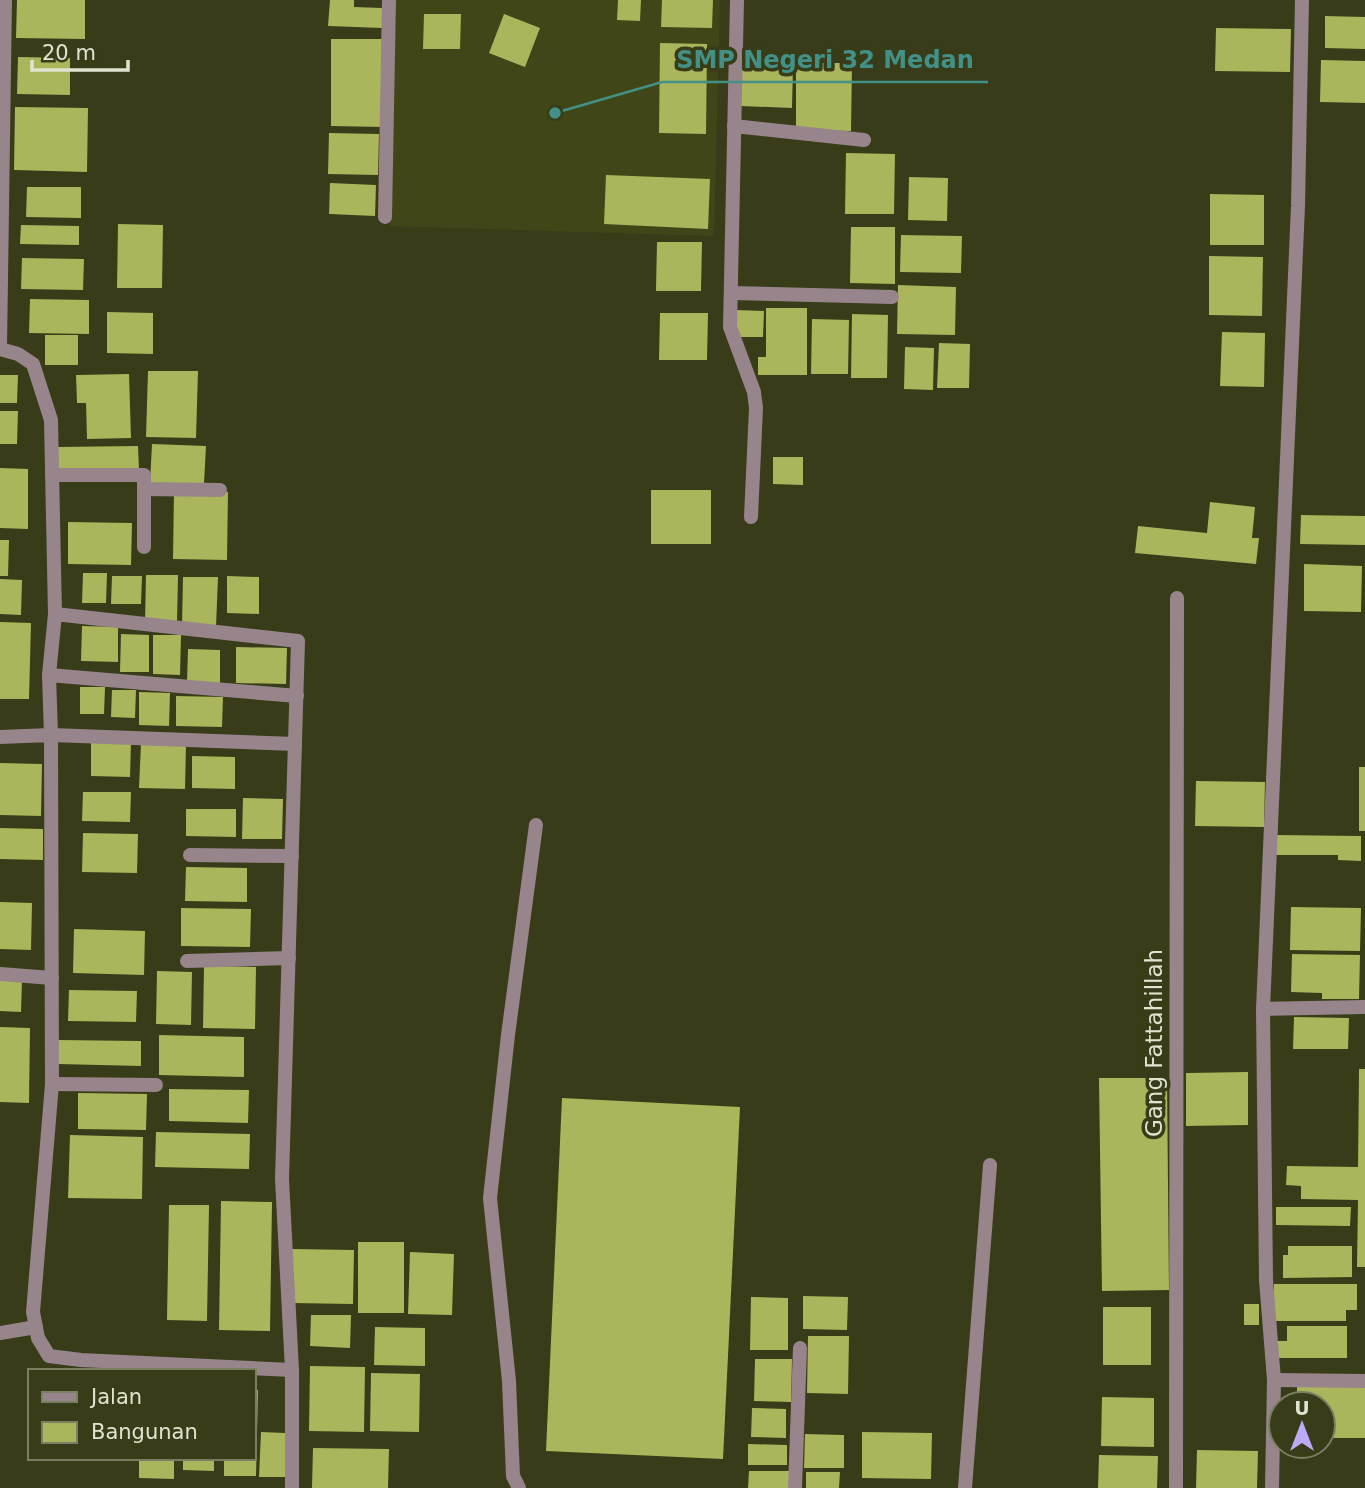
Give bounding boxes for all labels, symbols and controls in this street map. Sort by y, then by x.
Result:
scale bar [32,28,128,72]
callout: SMP Negeri 32 Medan [662,37,988,82]
text: 20 m [42,41,96,65]
text: SMP Negeri 32 Medan [676,46,974,74]
street label: Gang Fattahillah [1141,949,1167,1137]
legend [28,1369,256,1460]
text: Jalan [89,1385,142,1409]
north arrow [1267,1390,1337,1460]
text: U [1294,1397,1310,1419]
text: Bangunan [91,1420,198,1444]

